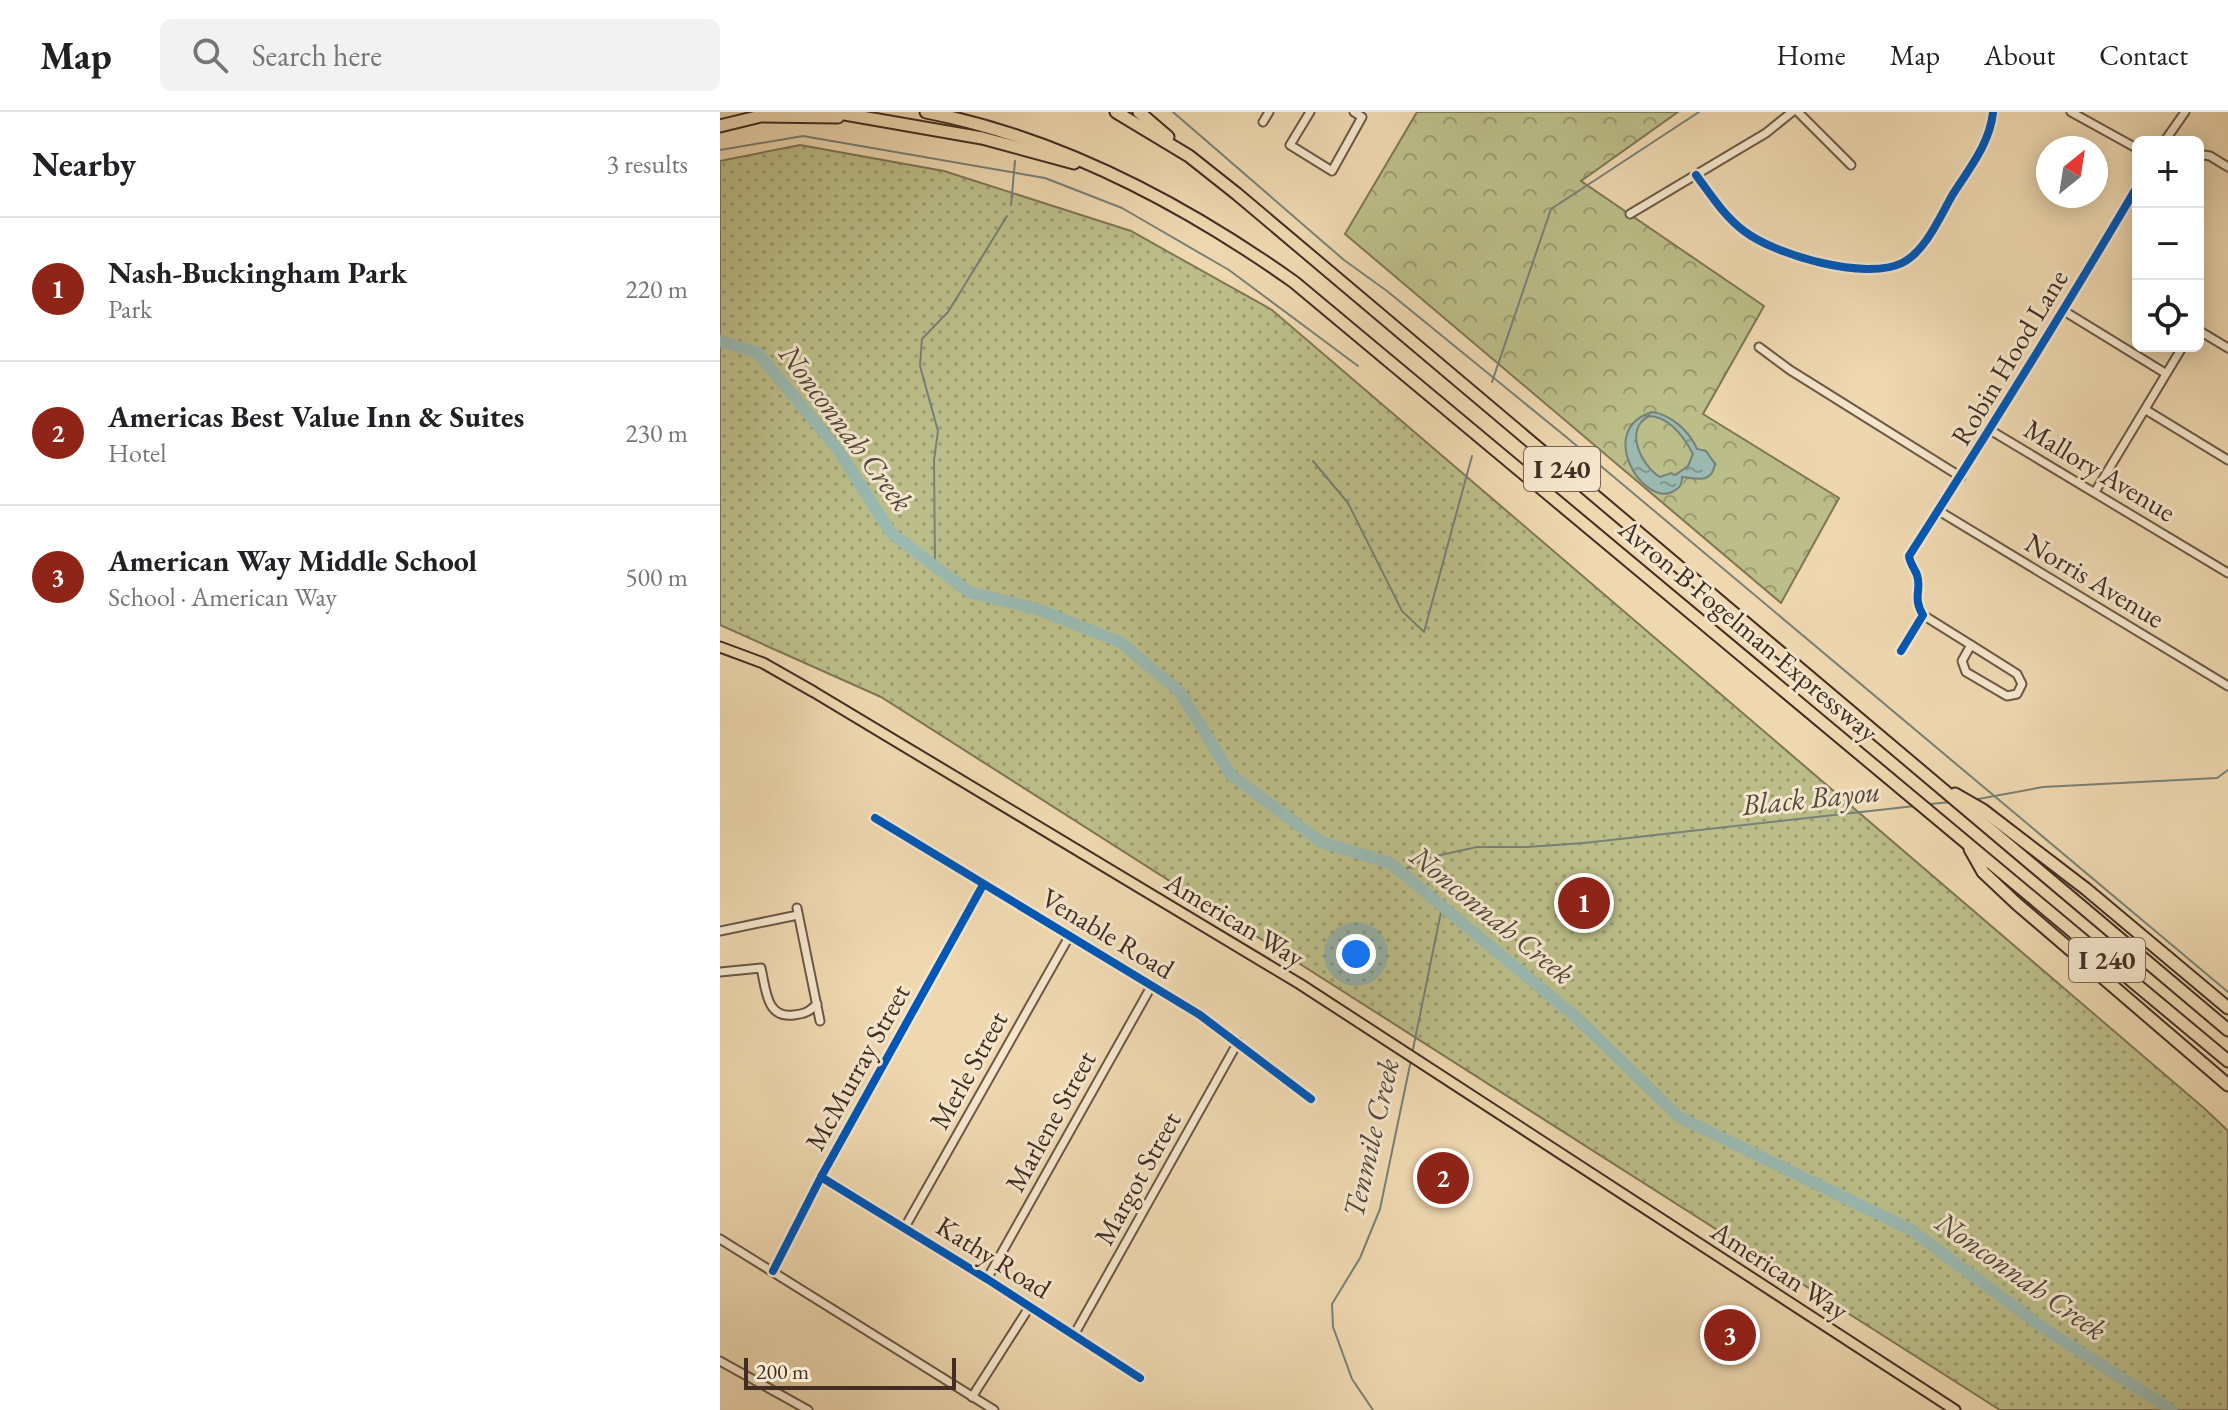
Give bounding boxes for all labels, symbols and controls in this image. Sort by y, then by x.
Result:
search box [160,19,720,91]
text: Map [40,31,112,80]
icon: search [188,33,232,77]
text: Search here [252,36,382,75]
text: Home [1776,37,1846,73]
text: Map [1890,37,1940,73]
text: About [1984,37,2055,73]
text: Contact [2099,37,2188,73]
north arrow [2036,136,2108,208]
map controls [2132,136,2204,352]
button: + [2132,136,2204,208]
text: Nearby [32,142,136,186]
text: 3 results [607,147,688,181]
button: − [2132,208,2204,280]
text: Nash-Buckingham Park [108,253,407,292]
street label: Robin Hood Lane [1942,262,2076,452]
text: 1 [51,272,65,306]
text: 220 m [625,272,688,306]
button: locate [2132,280,2204,352]
text: Park [108,292,152,326]
water label: Nonconnah Creek [770,335,922,520]
text: Americas Best Value Inn & Suites [108,397,524,436]
street label: Mallory Avenue [2018,411,2183,529]
text: 2 [51,416,65,450]
text: 230 m [625,416,688,450]
text: Hotel [108,436,166,470]
road number: I 240 [1524,447,1600,491]
street label: Avron B Fogelman Expressway [1611,510,1887,750]
street label: Norris Avenue [2019,524,2171,636]
text: American Way Middle School [108,541,477,580]
text: 3 [51,560,65,594]
text: 500 m [625,560,688,594]
text: School · American Way [108,580,337,614]
water label: Black Bayou [1739,771,1882,824]
water label: Nonconnah Creek [1401,836,1583,993]
street label: American Way [1158,863,1312,975]
pin: 1 [1558,873,1610,933]
street label: Venable Road [1035,879,1182,987]
your location [1336,934,1376,974]
road number: I 240 [2069,938,2145,982]
street label: McMurray Street [796,977,918,1157]
street label: Merle Street [921,1004,1015,1135]
street label: Marlene Street [997,1044,1104,1198]
water label: Tenmile Creek [1333,1054,1408,1221]
street label: Margot Street [1086,1105,1189,1251]
pin: 2 [1417,1148,1469,1208]
water label: Nonconnah Creek [1927,1202,2115,1349]
street label: Kathy Road [930,1208,1059,1307]
street label: American Way [1704,1212,1856,1328]
pin: 3 [1704,1305,1756,1365]
scale bar [744,1354,956,1390]
text: 200 m [756,1357,809,1386]

